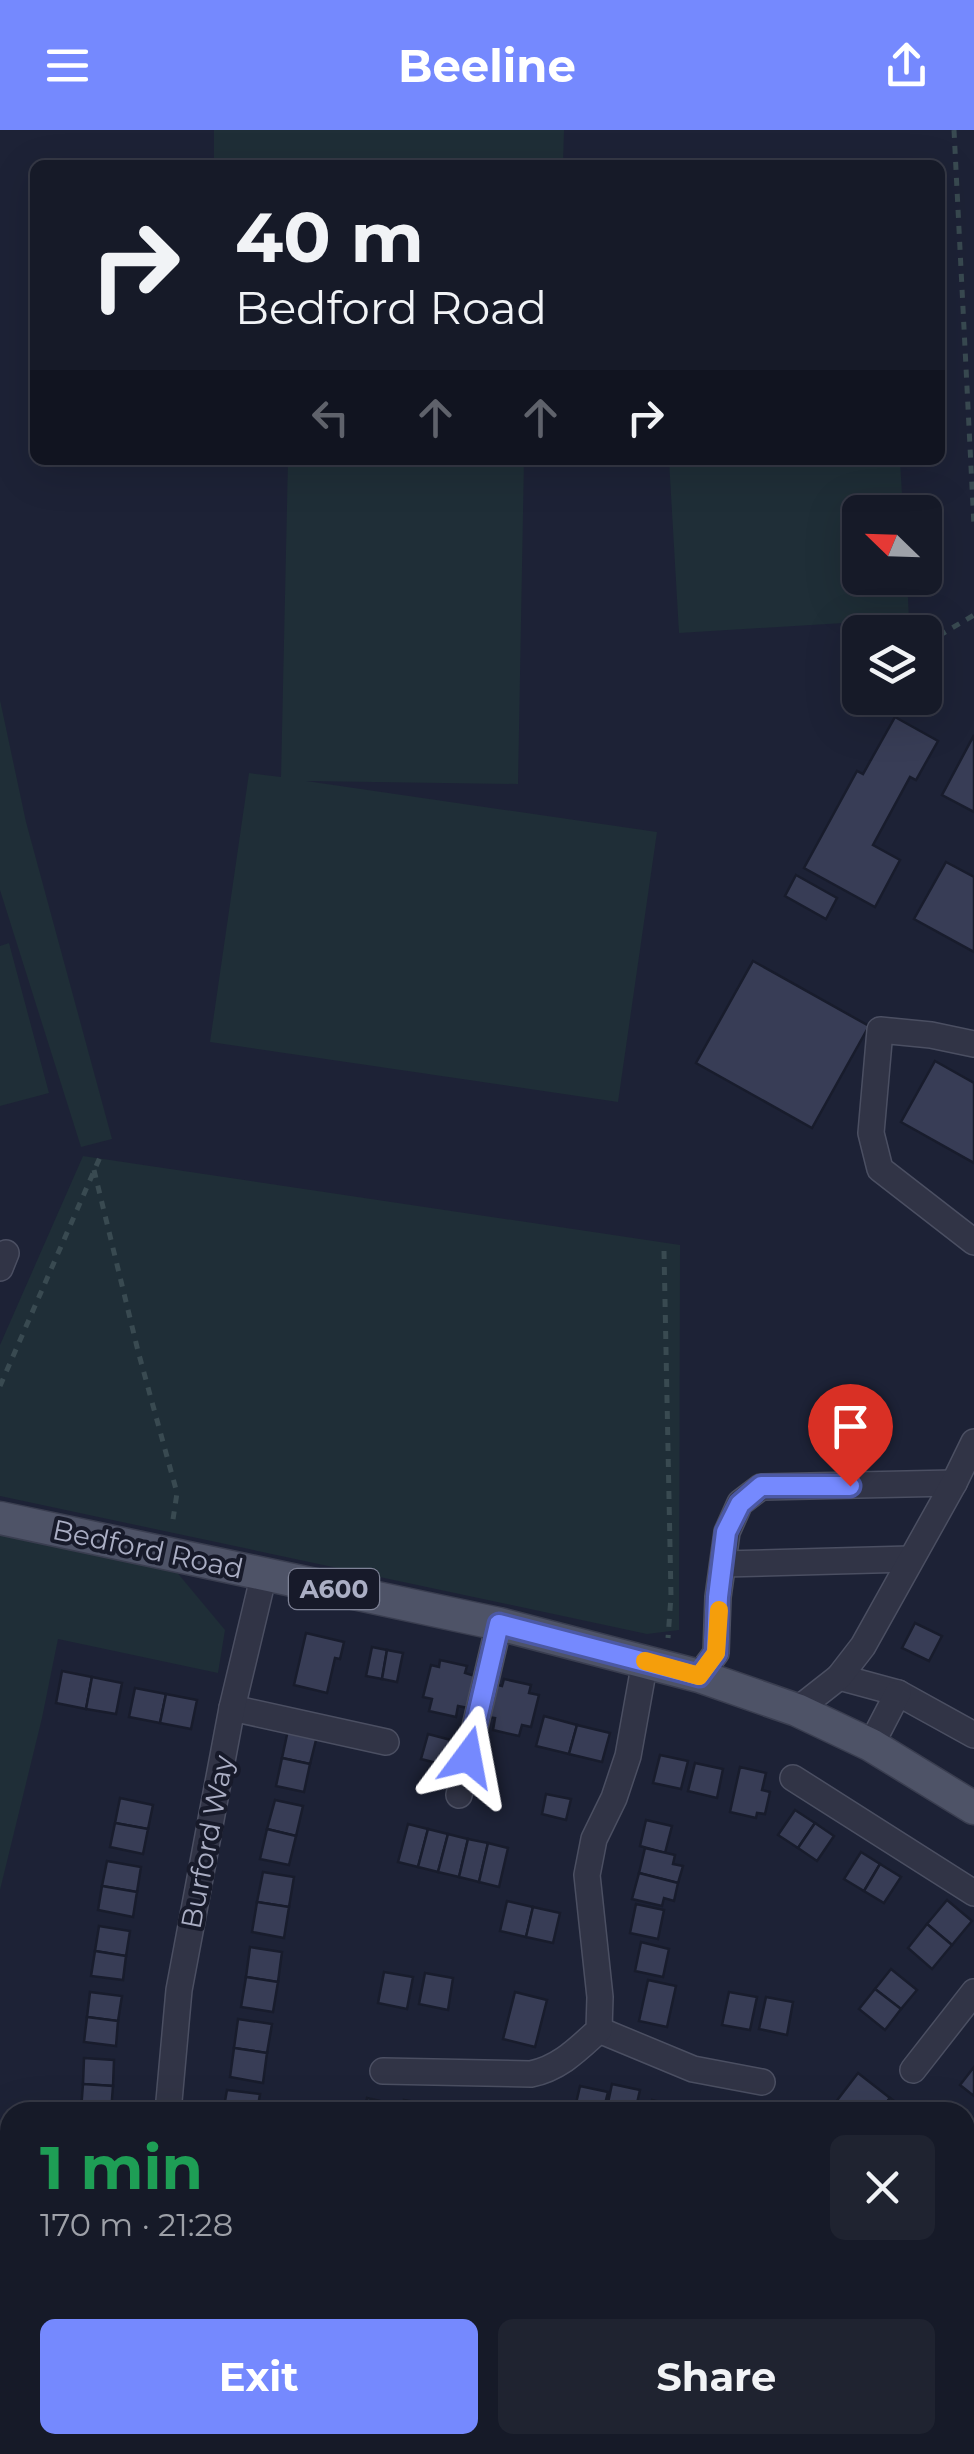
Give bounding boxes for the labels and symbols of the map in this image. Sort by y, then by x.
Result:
north arrow [842,495,942,595]
pin [808,1384,893,1487]
street label: Bedford Road [49,1512,247,1586]
road number: A600 [289,1569,379,1609]
position arrow [416,1705,520,1809]
street label: Burford Way [174,1752,241,1932]

